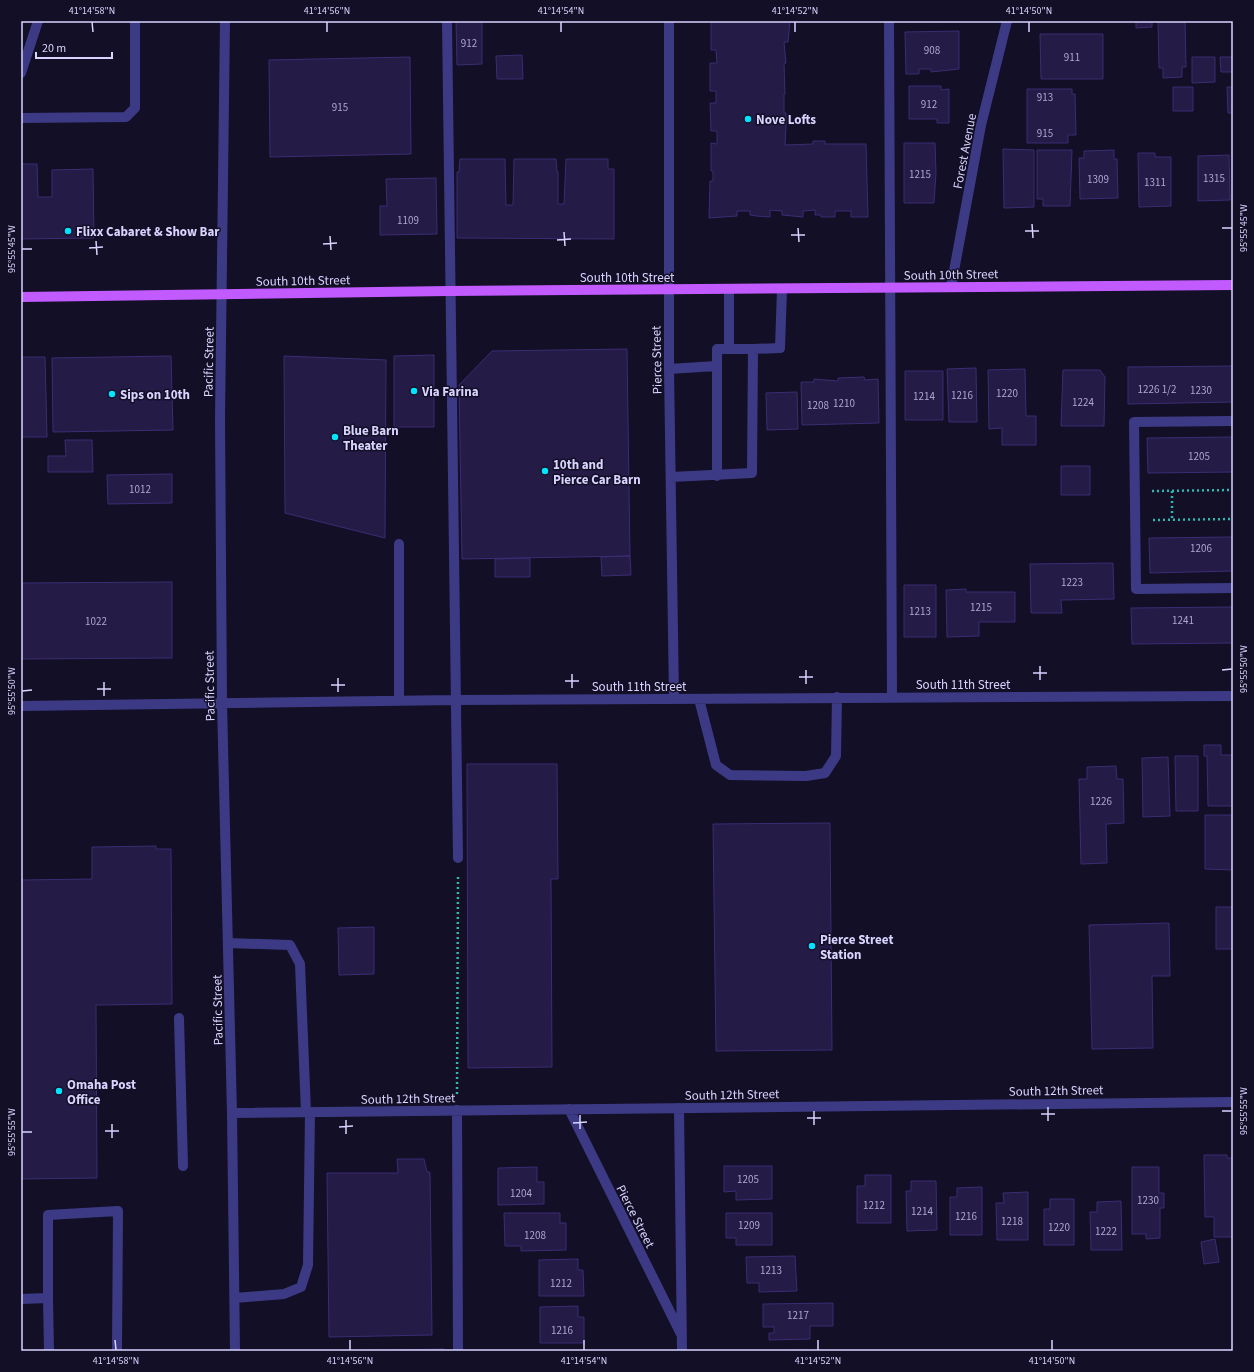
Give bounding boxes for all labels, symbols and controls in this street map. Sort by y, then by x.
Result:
text: 41°14'58"N [69,4,115,18]
text: 41°14'56"N [304,4,350,18]
text: 41°14'54"N [538,4,584,18]
text: 41°14'52"N [772,4,818,18]
text: 41°14'50"N [1006,4,1052,18]
scale bar [36,34,112,60]
house number: 912 [461,36,477,51]
text: 20 m [42,40,66,57]
house number: 908 [924,43,941,58]
house number: 911 [1064,50,1080,65]
house number: 913 [1037,90,1053,105]
house number: 912 [921,97,937,112]
house number: 915 [332,100,348,115]
place label: Nove Lofts [756,111,816,129]
street label: Forest Avenue [949,112,981,190]
marker: Nove Lofts [743,114,753,124]
house number: 915 [1037,126,1053,141]
house number: 1215 [909,167,931,182]
house number: 1315 [1203,171,1225,186]
house number: 1309 [1087,172,1109,187]
house number: 1311 [1144,175,1166,190]
text: 95°55'45"W [1237,204,1251,252]
house number: 1109 [397,213,419,228]
place label: Flixx Cabaret & Show Bar [76,223,220,241]
text: 95°55'45"W [5,225,19,273]
marker: Flixx Cabaret & Show Bar [63,226,73,236]
street label: South 10th Street [904,265,999,285]
street label: South 10th Street [580,269,675,287]
street label: South 10th Street [256,271,351,291]
street label: Pierce Street [647,325,667,394]
street label: Pacific Street [199,326,219,397]
house number: 1226 1/2 [1138,382,1176,397]
place label: Via Farina [421,383,479,401]
house number: 1230 [1190,383,1212,398]
place label: Sips on 10th [120,386,190,404]
marker: Via Farina [409,386,419,396]
house number: 1220 [996,386,1018,401]
house number: 1216 [951,388,973,403]
marker: Sips on 10th [107,389,117,399]
house number: 1214 [913,389,935,404]
house number: 1224 [1072,395,1094,410]
house number: 1210 [833,396,855,411]
house number: 1208 [807,398,829,413]
place label: Blue Barn Theater [343,422,399,455]
marker: Blue Barn Theater [330,432,340,442]
house number: 1205 [1188,449,1210,464]
place label: 10th and Pierce Car Barn [553,456,641,489]
marker: 10th and Pierce Car Barn [540,466,550,476]
house number: 1012 [129,482,151,497]
house number: 1206 [1190,541,1212,556]
house number: 1223 [1061,575,1083,590]
house number: 1215 [970,600,992,615]
house number: 1213 [909,604,931,619]
house number: 1241 [1172,613,1194,628]
house number: 1022 [85,614,107,629]
text: 95°55'50"W [1237,645,1251,693]
street label: Pacific Street [200,650,220,721]
text: 95°55'50"W [5,667,19,715]
street label: South 11th Street [916,676,1011,694]
street label: South 11th Street [592,678,687,696]
house number: 1226 [1090,794,1112,809]
place label: Pierce Street Station [820,931,893,964]
marker: Pierce Street Station [807,941,817,951]
street label: Pacific Street [208,974,228,1045]
place label: Omaha Post Office [67,1076,136,1109]
street label: South 12th Street [1009,1081,1104,1101]
street label: South 12th Street [685,1085,780,1105]
marker: Omaha Post Office [54,1086,64,1096]
text: 95°55'55"W [1237,1087,1251,1135]
street label: South 12th Street [361,1089,456,1109]
text: 95°55'55"W [5,1108,19,1156]
house number: 1205 [737,1172,759,1187]
street label: Pierce Street [612,1182,659,1252]
house number: 1204 [510,1186,532,1201]
house number: 1230 [1137,1193,1159,1208]
house number: 1212 [863,1198,885,1213]
house number: 1214 [911,1204,933,1219]
house number: 1216 [955,1209,977,1224]
house number: 1218 [1001,1214,1023,1229]
house number: 1209 [738,1218,760,1233]
house number: 1220 [1048,1220,1070,1235]
house number: 1222 [1095,1224,1117,1239]
house number: 1208 [524,1228,546,1243]
house number: 1213 [760,1263,782,1278]
house number: 1212 [550,1276,572,1291]
house number: 1217 [787,1308,809,1323]
house number: 1216 [551,1323,573,1338]
text: 41°14'58"N [93,1354,139,1368]
text: 41°14'56"N [327,1354,373,1368]
text: 41°14'54"N [561,1354,607,1368]
text: 41°14'52"N [795,1354,841,1368]
text: 41°14'50"N [1029,1354,1075,1368]

